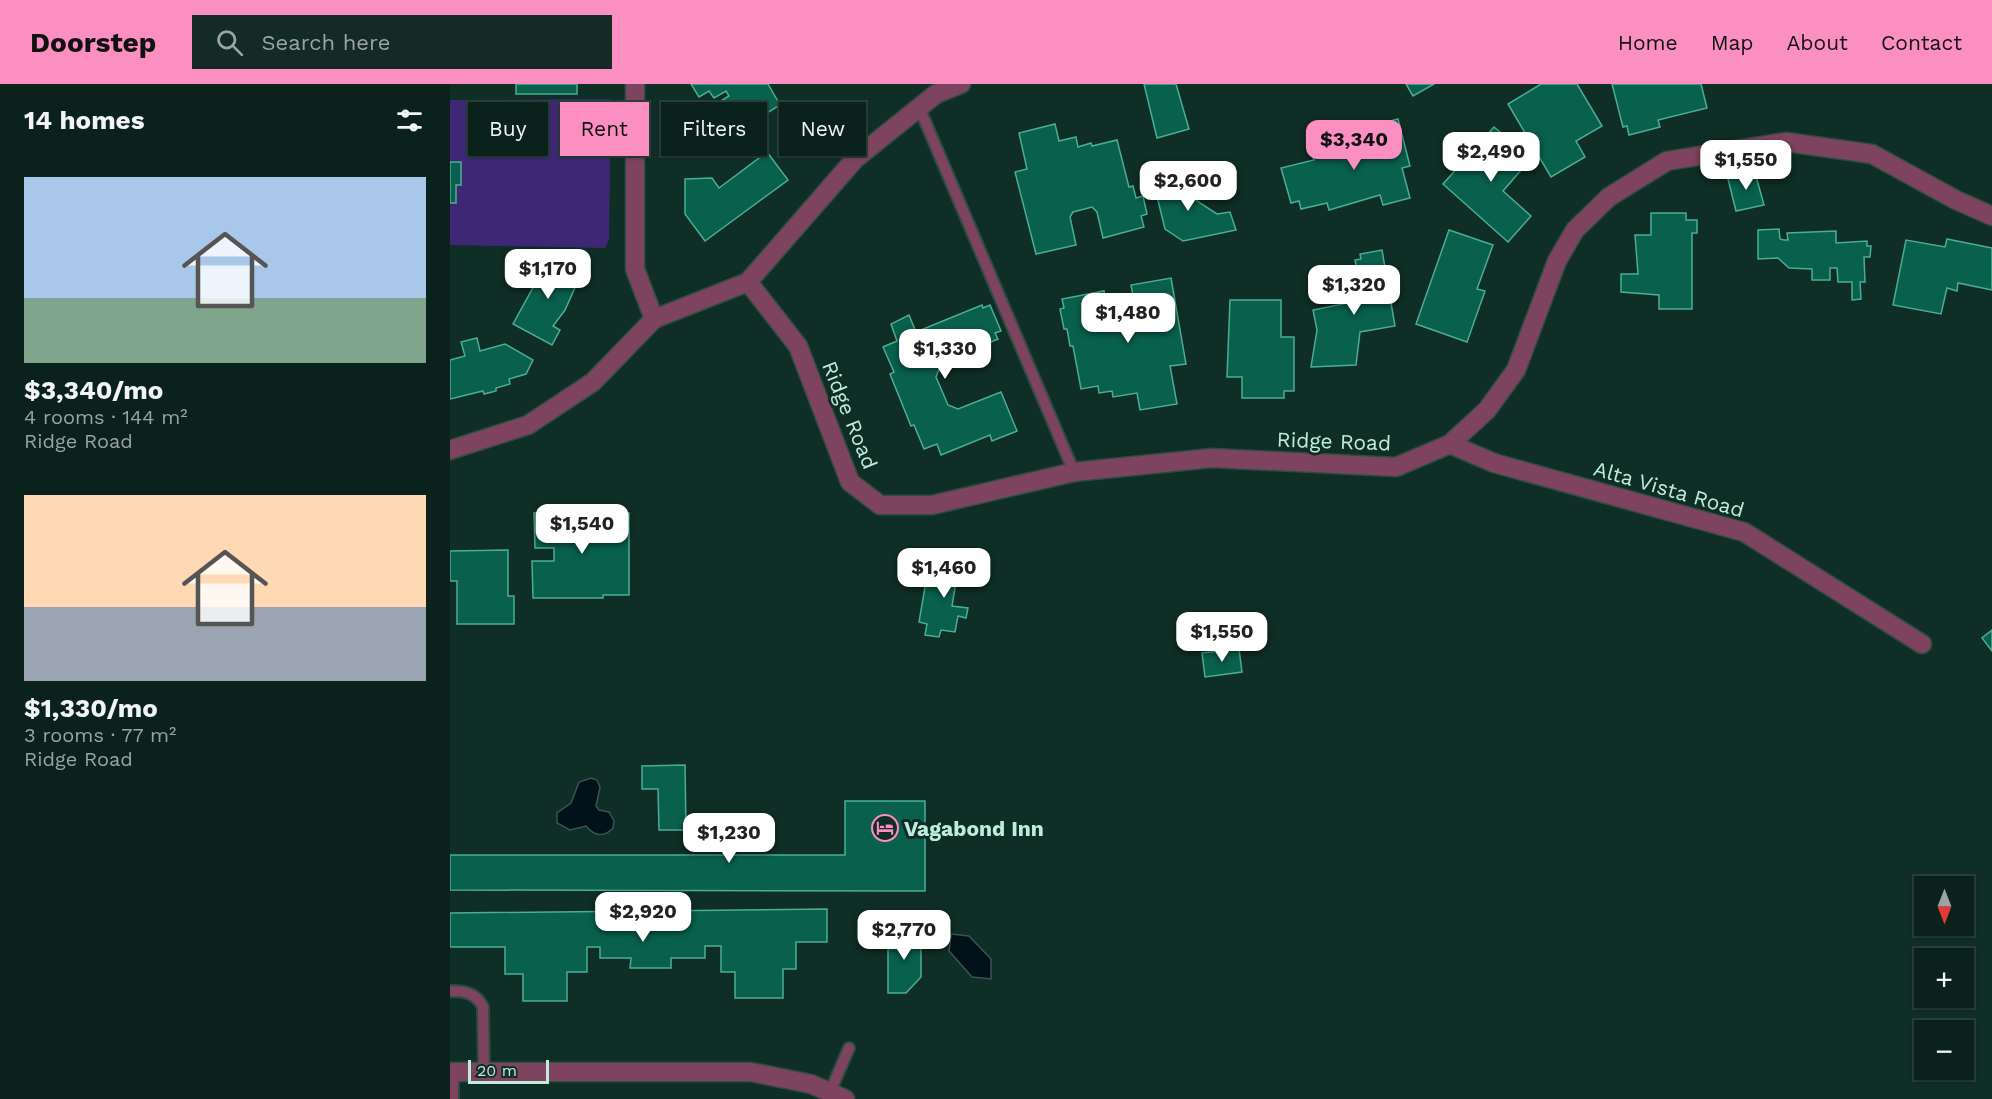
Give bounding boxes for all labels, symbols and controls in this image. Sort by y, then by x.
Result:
search box [192,15,612,69]
text: Doorstep [30,26,156,59]
icon: search [213,26,246,59]
text: Search here [261,30,390,55]
text: Home [1618,30,1678,55]
text: Map [1711,30,1754,55]
text: About [1787,30,1848,55]
text: Contact [1881,30,1962,55]
chip: Buy [468,102,548,156]
chip: Rent [560,102,649,156]
chip: Filters [661,102,767,156]
chip: New [779,102,866,156]
icon: filters [393,104,426,137]
text: 14 homes [24,105,145,135]
pin: $3,340 [1305,120,1403,171]
text: $3,340 [1320,127,1388,151]
pin: $2,490 [1442,132,1540,183]
text: $2,490 [1457,139,1525,163]
pin: $1,550 [1697,140,1795,191]
text: $1,550 [1714,147,1778,171]
pin: $2,600 [1139,161,1237,212]
text: $2,600 [1154,168,1222,192]
icon: home [171,216,279,324]
pin: $1,170 [499,249,597,300]
text: $1,170 [519,256,577,280]
pin: $1,320 [1305,265,1403,316]
text: $1,320 [1322,272,1386,296]
pin: $1,480 [1079,293,1177,344]
text: $1,480 [1095,300,1161,324]
pin: $1,330 [896,329,994,380]
text: $1,330 [913,336,977,360]
street label: Ridge Road [817,357,883,473]
text: $3,340/mo [24,375,163,405]
text: 4 rooms · 144 m² [24,405,188,429]
street label: Ridge Road [1276,427,1392,455]
text: Ridge Road [24,429,133,453]
street label: Alta Vista Road [1591,456,1747,522]
pin: $1,540 [533,504,631,555]
text: $1,540 [550,511,614,535]
icon: home [171,534,279,642]
pin: $1,460 [895,548,993,599]
text: $1,460 [911,555,977,579]
pin: $1,550 [1173,612,1271,663]
text: $1,550 [1190,619,1254,643]
text: $1,330/mo [24,693,158,723]
text: 3 rooms · 77 m² [24,723,176,747]
text: Ridge Road [24,747,133,771]
pin: $1,230 [680,813,778,864]
hotel icon: Vagabond Inn [870,813,900,843]
place label: Vagabond Inn [904,816,1044,841]
text: $1,230 [697,820,761,844]
north arrow [1914,876,1974,936]
map controls [1914,876,1974,1080]
pin: $2,920 [594,892,692,943]
text: $2,920 [609,899,677,923]
pin: $2,770 [855,910,953,961]
text: $2,770 [872,917,936,941]
button: + [1914,948,1974,1008]
button: − [1914,1020,1974,1080]
scale bar [468,1057,549,1084]
text: 20 m [477,1061,517,1080]

